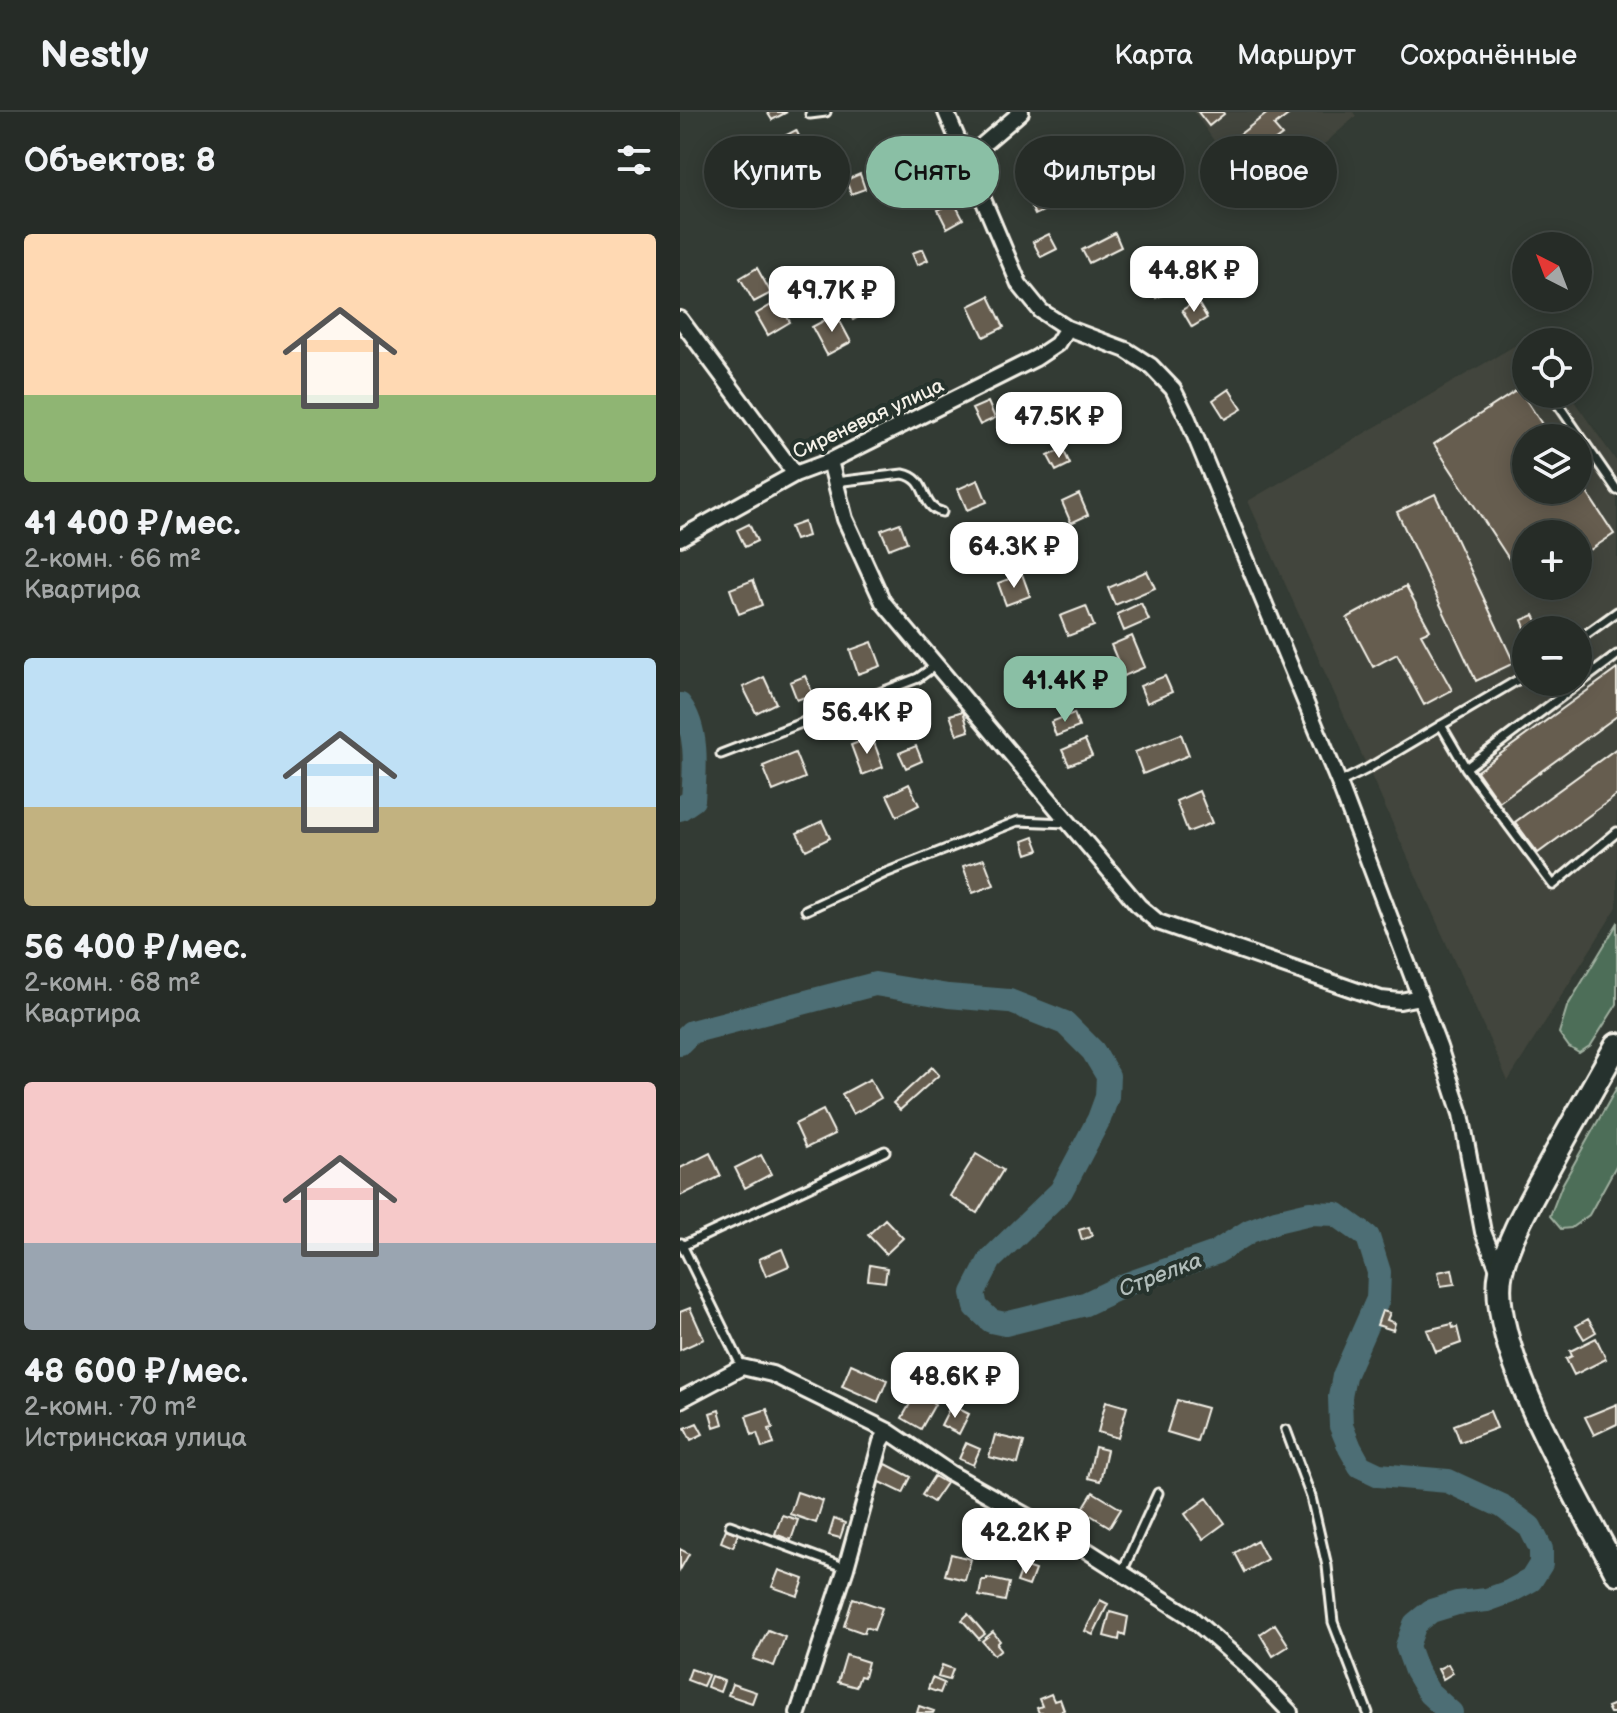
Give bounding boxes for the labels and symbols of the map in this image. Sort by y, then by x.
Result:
north arrow [1512,232,1592,312]
pin: 44.8K ₽ [1120,246,1268,314]
pin: 49.7K ₽ [758,266,906,334]
street label: Сиреневая улица [789,373,948,464]
pin: 47.5K ₽ [985,392,1133,460]
pin: 64.3K ₽ [940,522,1088,590]
pin: 41.4K ₽ [991,656,1139,724]
pin: 56.4K ₽ [793,688,941,756]
water label: Стрелка [1115,1247,1206,1304]
pin: 48.6K ₽ [881,1352,1029,1420]
pin: 42.2K ₽ [952,1508,1100,1576]

